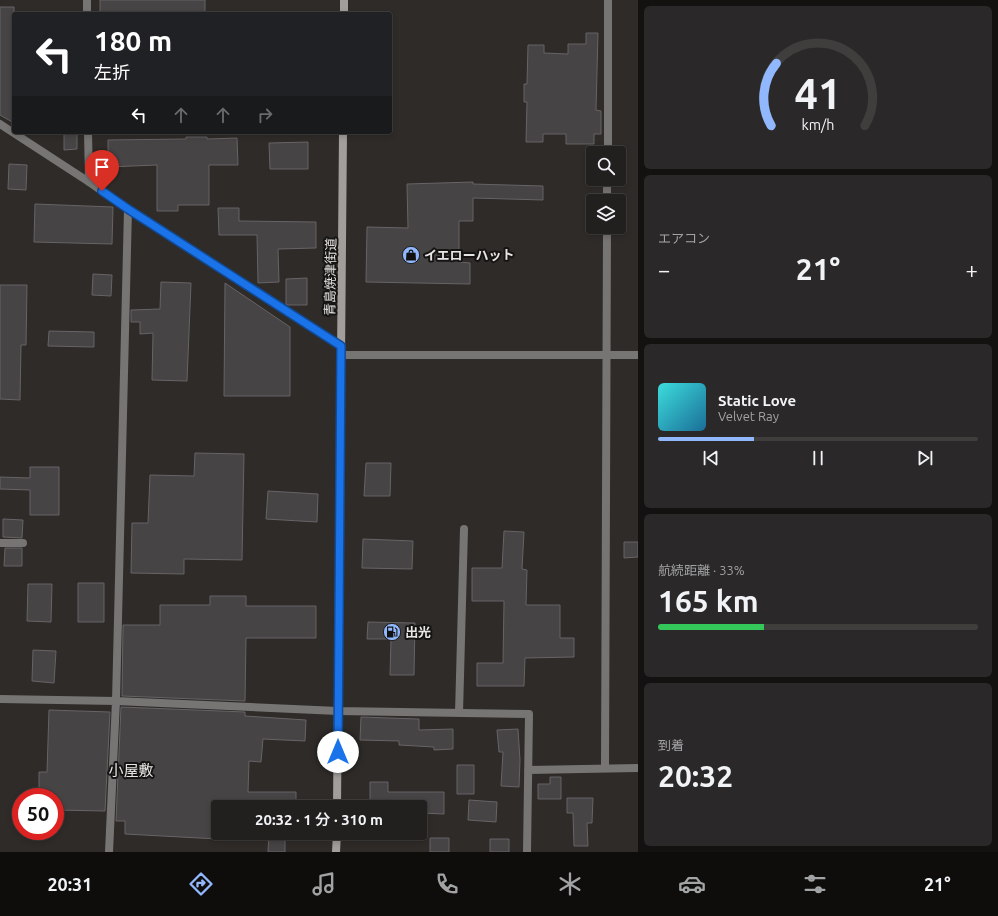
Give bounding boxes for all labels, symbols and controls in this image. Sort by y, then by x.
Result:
text: 180 m [94,25,172,56]
icon: left [28,28,80,80]
text: 左折 [94,62,130,82]
text: 41 [795,69,841,116]
icon: left [128,104,150,126]
icon: ahead [170,104,192,126]
icon: ahead [212,104,234,126]
icon: right [254,104,276,126]
text: km/h [802,116,834,132]
map controls [586,146,626,234]
button: search [586,146,626,186]
pin [85,150,119,191]
icon: arrive [91,156,113,178]
button: layers [586,194,626,234]
text: エアコン [658,231,710,245]
street label: 青島焼津街道 [322,238,338,316]
shop icon: イエローハット [401,245,421,265]
place label: イエローハット [424,248,515,262]
text: 21° [796,252,840,286]
text: − [658,257,670,282]
text: + [966,257,978,282]
text: Static Love [718,392,796,409]
text: Velvet Ray [718,409,779,423]
icon: previous [700,447,722,469]
icon: pause [807,447,829,469]
icon: next [914,447,936,469]
text: 航続距離 · 33% [658,563,745,577]
text: 165 km [658,584,759,618]
fuel station icon: 出光 [382,622,402,642]
place label: 出光 [405,625,431,639]
position arrow [317,731,359,773]
text: 到着 [658,738,684,752]
text: 20:32 [658,759,733,793]
district label: 小屋敷 [108,762,154,779]
speed limit sign: 50 [12,788,64,840]
text: 20:32 · 1 分 · 310 m [255,811,383,828]
icon: directions [187,870,215,898]
icon: music [310,870,338,898]
icon: phone [433,870,461,898]
icon: climate [556,870,584,898]
icon: car [678,870,706,898]
icon: filters [801,870,829,898]
text: 20:31 [47,874,92,894]
text: 21° [924,874,951,894]

